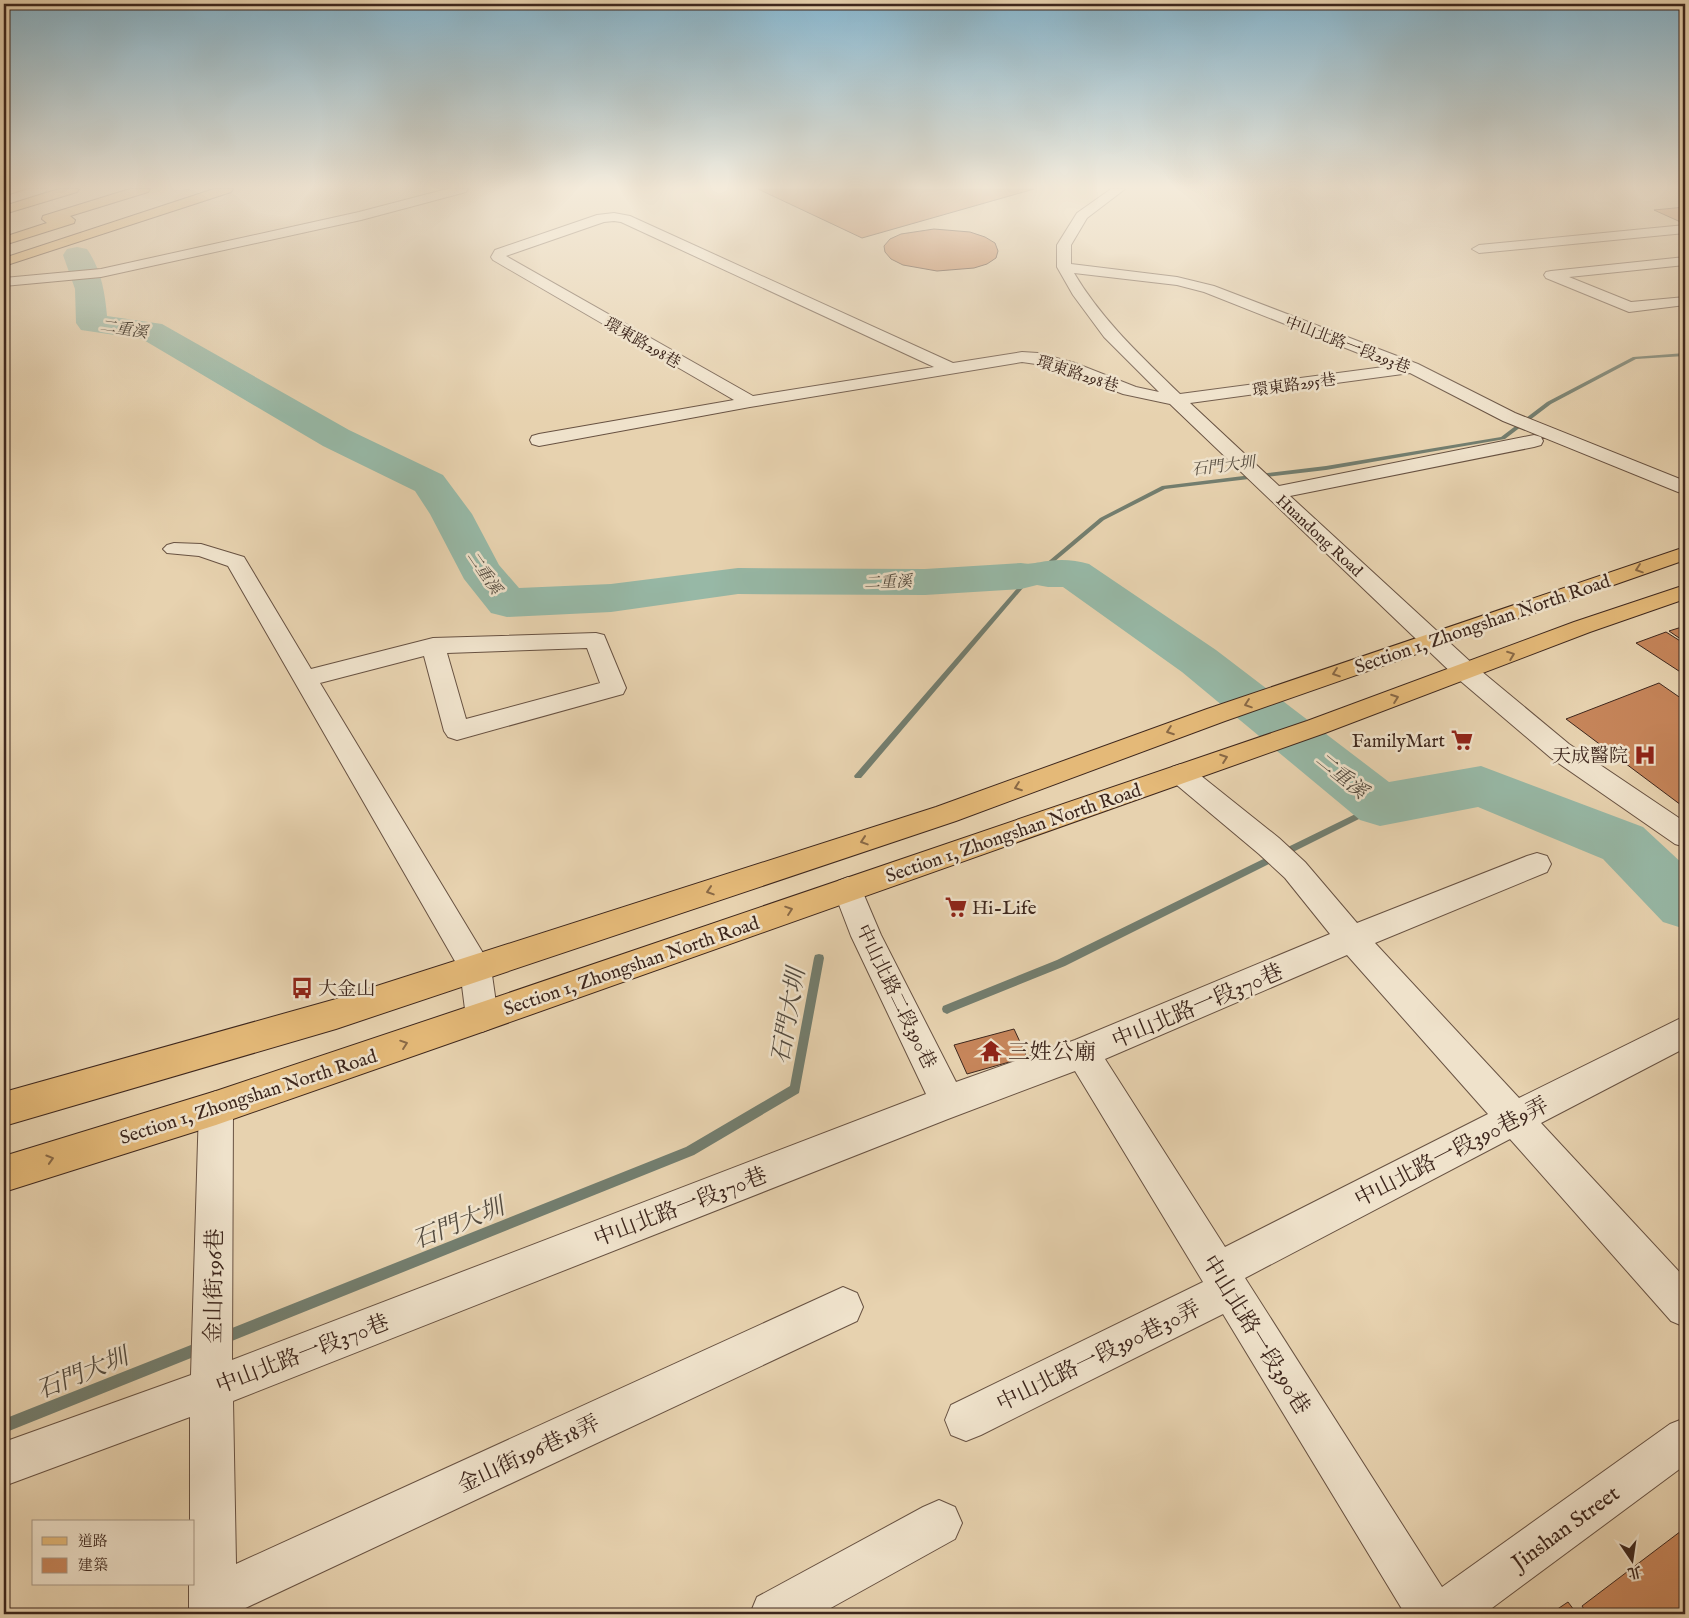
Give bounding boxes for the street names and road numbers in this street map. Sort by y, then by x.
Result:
street label: 中山北路一段293巷 [1282,313,1413,379]
street label: 環東路298巷 [600,314,684,374]
street label: 環東路298巷 [1034,352,1121,398]
street label: 環東路295巷 [1251,370,1337,402]
street label: Huandong Road [1271,491,1366,582]
street label: Section 1, Zhongshan North Road [1352,569,1614,680]
street label: Section 1, Zhongshan North Road [883,778,1145,889]
street label: Section 1, Zhongshan North Road [501,911,763,1022]
street label: 中山北路二段390巷 [850,921,941,1073]
street label: 中山北路一段370巷 [1108,958,1288,1056]
street label: Section 1, Zhongshan North Road [117,1045,381,1151]
street label: 中山北路一段390巷9弄 [1350,1092,1554,1214]
street label: 中山北路一段370巷 [590,1162,771,1254]
street label: 金山街196巷 [200,1228,230,1344]
street label: 中山北路一段390巷 [1195,1250,1316,1420]
street label: 中山北路一段390巷30弄 [992,1295,1206,1418]
street label: 中山北路一段370巷 [212,1309,393,1401]
street label: 金山街196巷18弄 [453,1410,605,1500]
street label: Jinshan Street [1504,1480,1626,1579]

